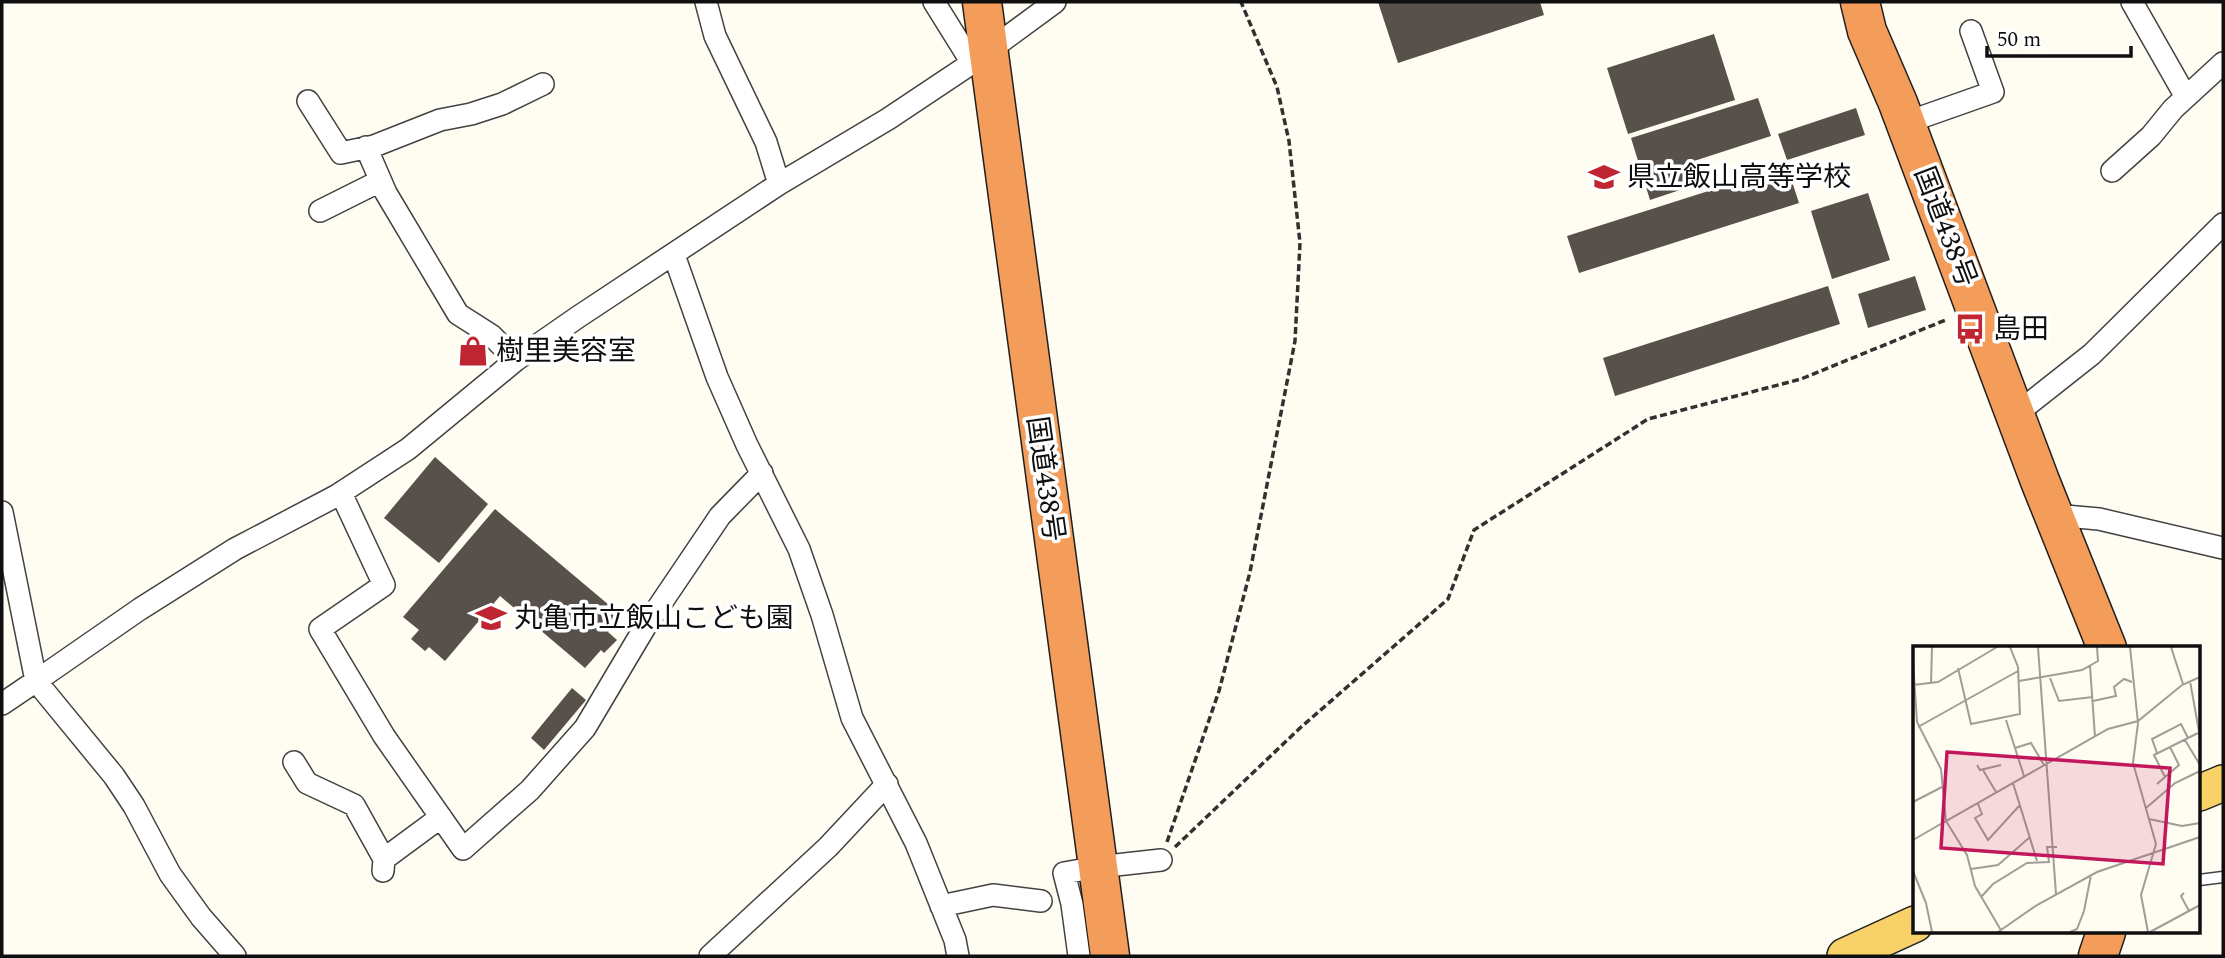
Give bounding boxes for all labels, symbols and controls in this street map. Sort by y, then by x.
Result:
scale bar [1987,14,2130,58]
text: 50 m [1997,24,2041,56]
place label: 県立飯山高等学校 [1627,156,1851,199]
school or university icon: 県立飯山高等学校 [1587,160,1621,194]
street label: 国道438号 [1902,160,1988,294]
place label: 島田 [1993,308,2049,351]
bus stop icon: 島田 [1953,312,1987,346]
place label: 樹里美容室 [496,330,636,373]
shop icon: 樹里美容室 [456,334,490,368]
street label: 国道438号 [1015,414,1075,544]
place label: 丸亀市立飯山こども園 [514,597,794,640]
school or university icon: 丸亀市立飯山こども園 [474,601,508,635]
inset map [1913,646,2200,934]

